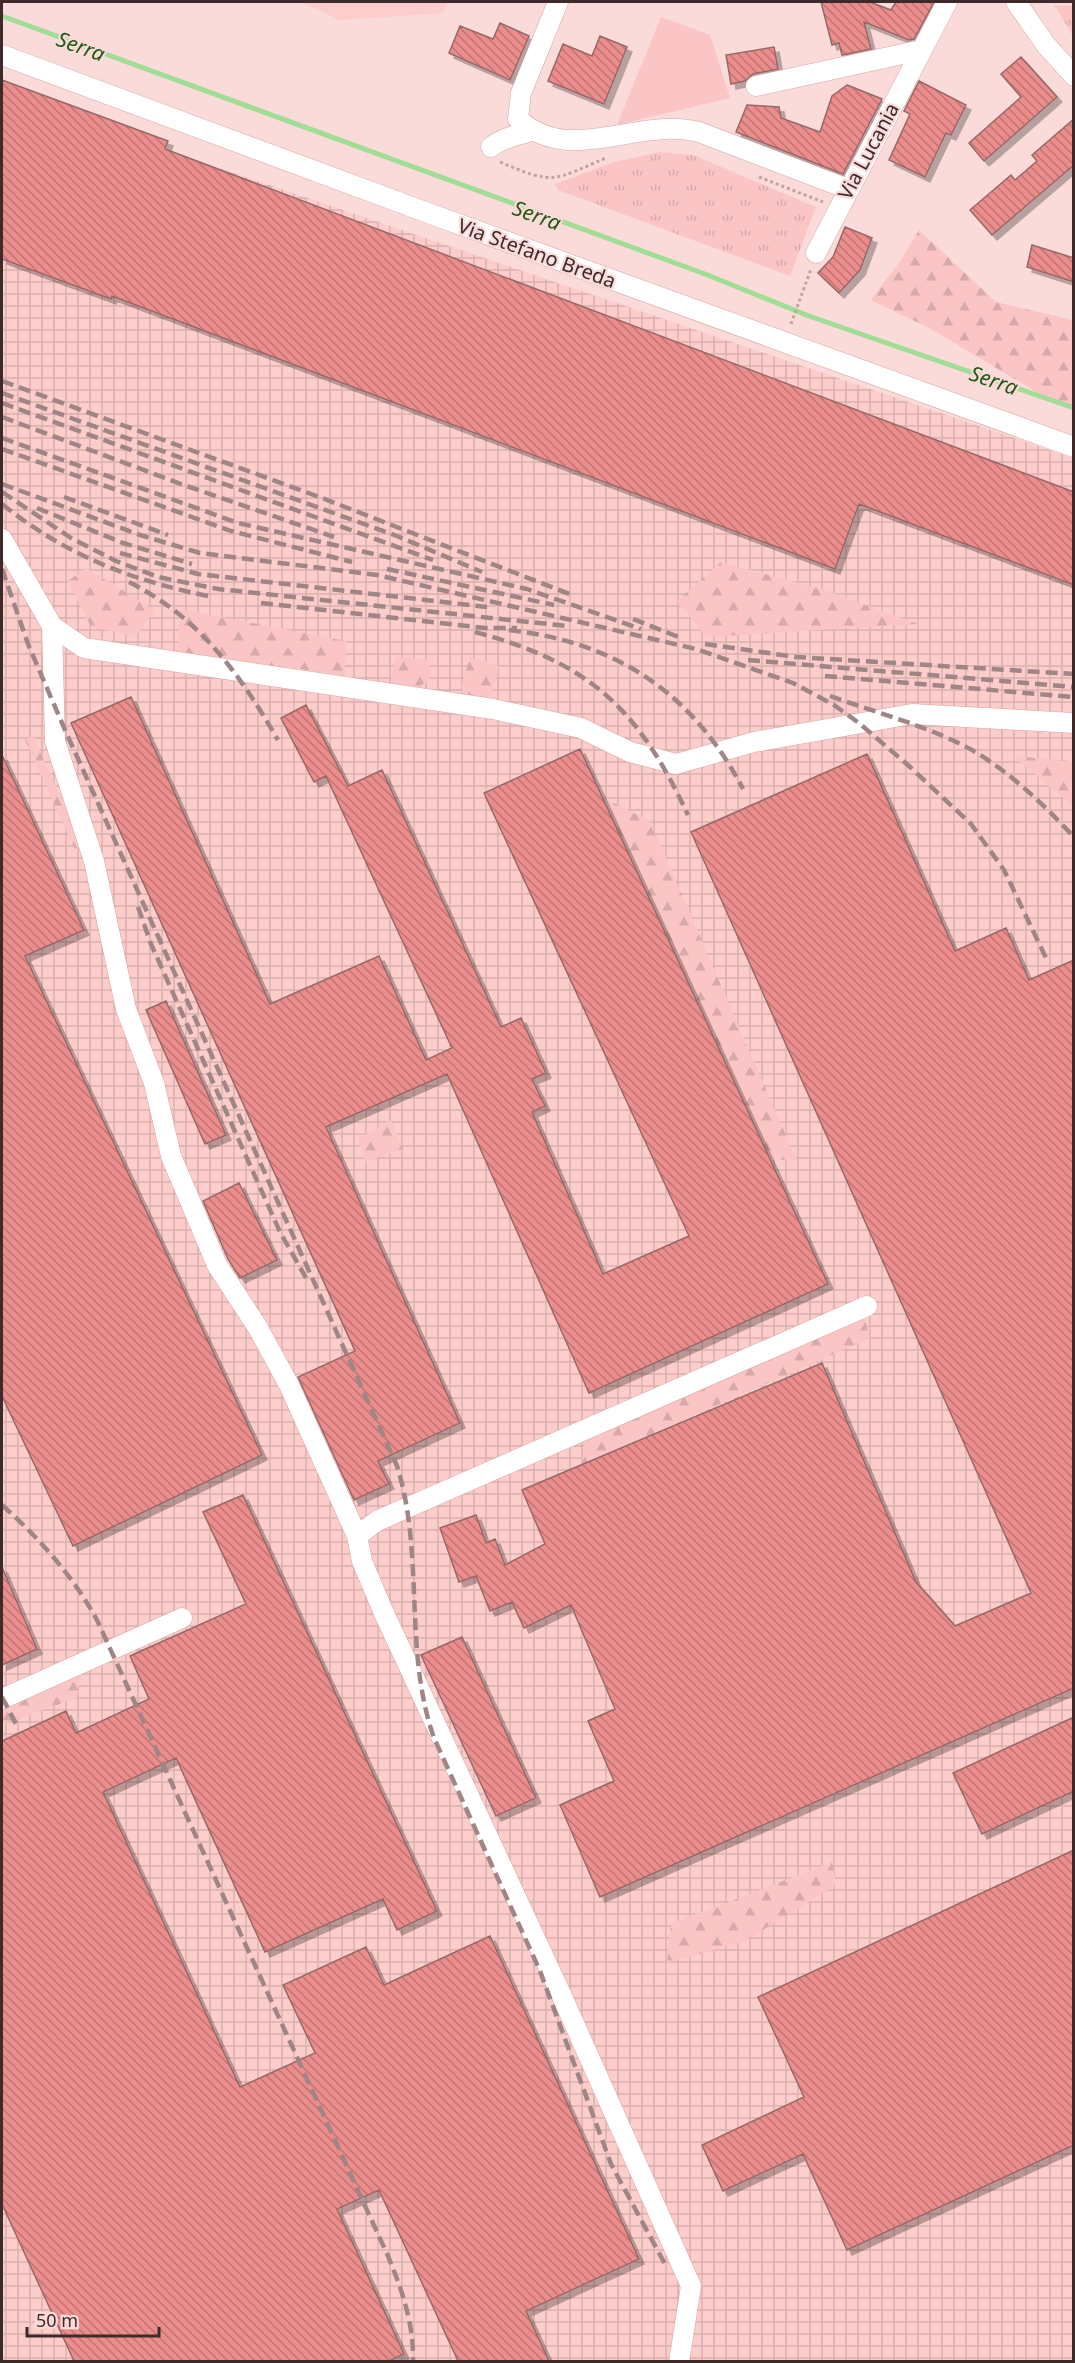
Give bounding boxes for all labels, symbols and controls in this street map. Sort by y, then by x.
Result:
water label: Serra [53,24,109,68]
street label: Via Lucania [831,98,905,204]
water label: Serra [509,193,565,237]
street label: Via Stefano Breda [454,212,620,294]
water label: Serra [966,359,1022,401]
scale bar [27,2300,159,2338]
text: 50 m [36,2308,78,2332]

